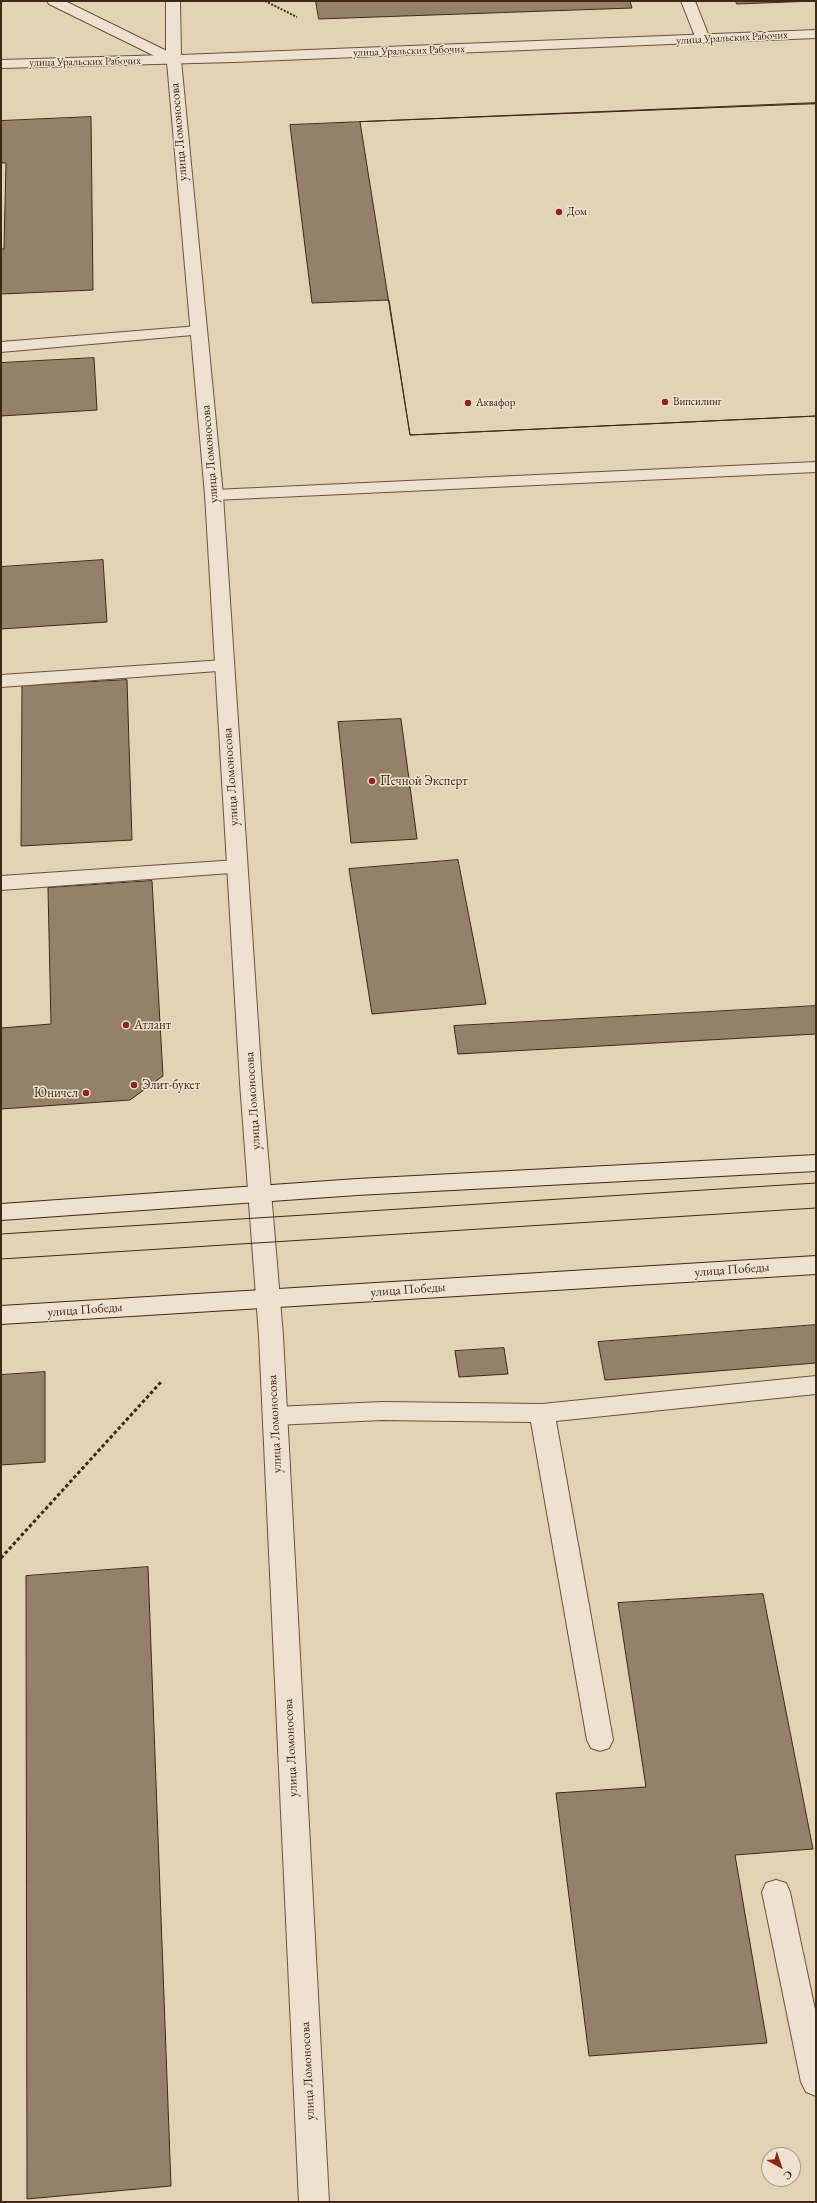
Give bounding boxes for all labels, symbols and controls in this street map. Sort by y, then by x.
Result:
street label: улица Уральских Рабочих [676,28,788,48]
street label: улица Уральских Рабочих [353,42,465,60]
street label: улица Уральских Рабочих [29,54,141,70]
street label: улица Ломоносова [167,82,191,182]
place label: Дом [567,205,587,219]
marker: Дом [554,207,564,217]
place label: Випсилинг [673,395,722,409]
place label: Аквафор [476,396,516,410]
marker: Випсилинг [660,397,670,407]
marker: Аквафор [463,398,473,408]
street label: улица Ломоносова [198,404,222,504]
street label: улица Ломоносова [220,727,242,827]
place label: Печной Эксперт [380,773,468,789]
marker: Печной Эксперт [367,776,377,786]
place label: Атлант [134,1017,171,1033]
marker: Атлант [121,1020,131,1030]
street label: улица Ломоносова [242,1051,264,1151]
place label: Элит-букет [142,1077,200,1093]
marker: Элит-букет [129,1080,139,1090]
place label: Юничел [34,1085,78,1101]
marker: Юничел [81,1088,91,1098]
street label: улица Победы [694,1260,770,1280]
street label: улица Победы [370,1280,446,1300]
street label: улица Победы [47,1300,123,1320]
street label: улица Ломоносова [265,1374,285,1474]
street label: улица Ломоносова [281,1698,301,1798]
street label: улица Ломоносова [298,2021,318,2121]
north arrow [761,2147,801,2187]
text: С [781,2168,796,2183]

